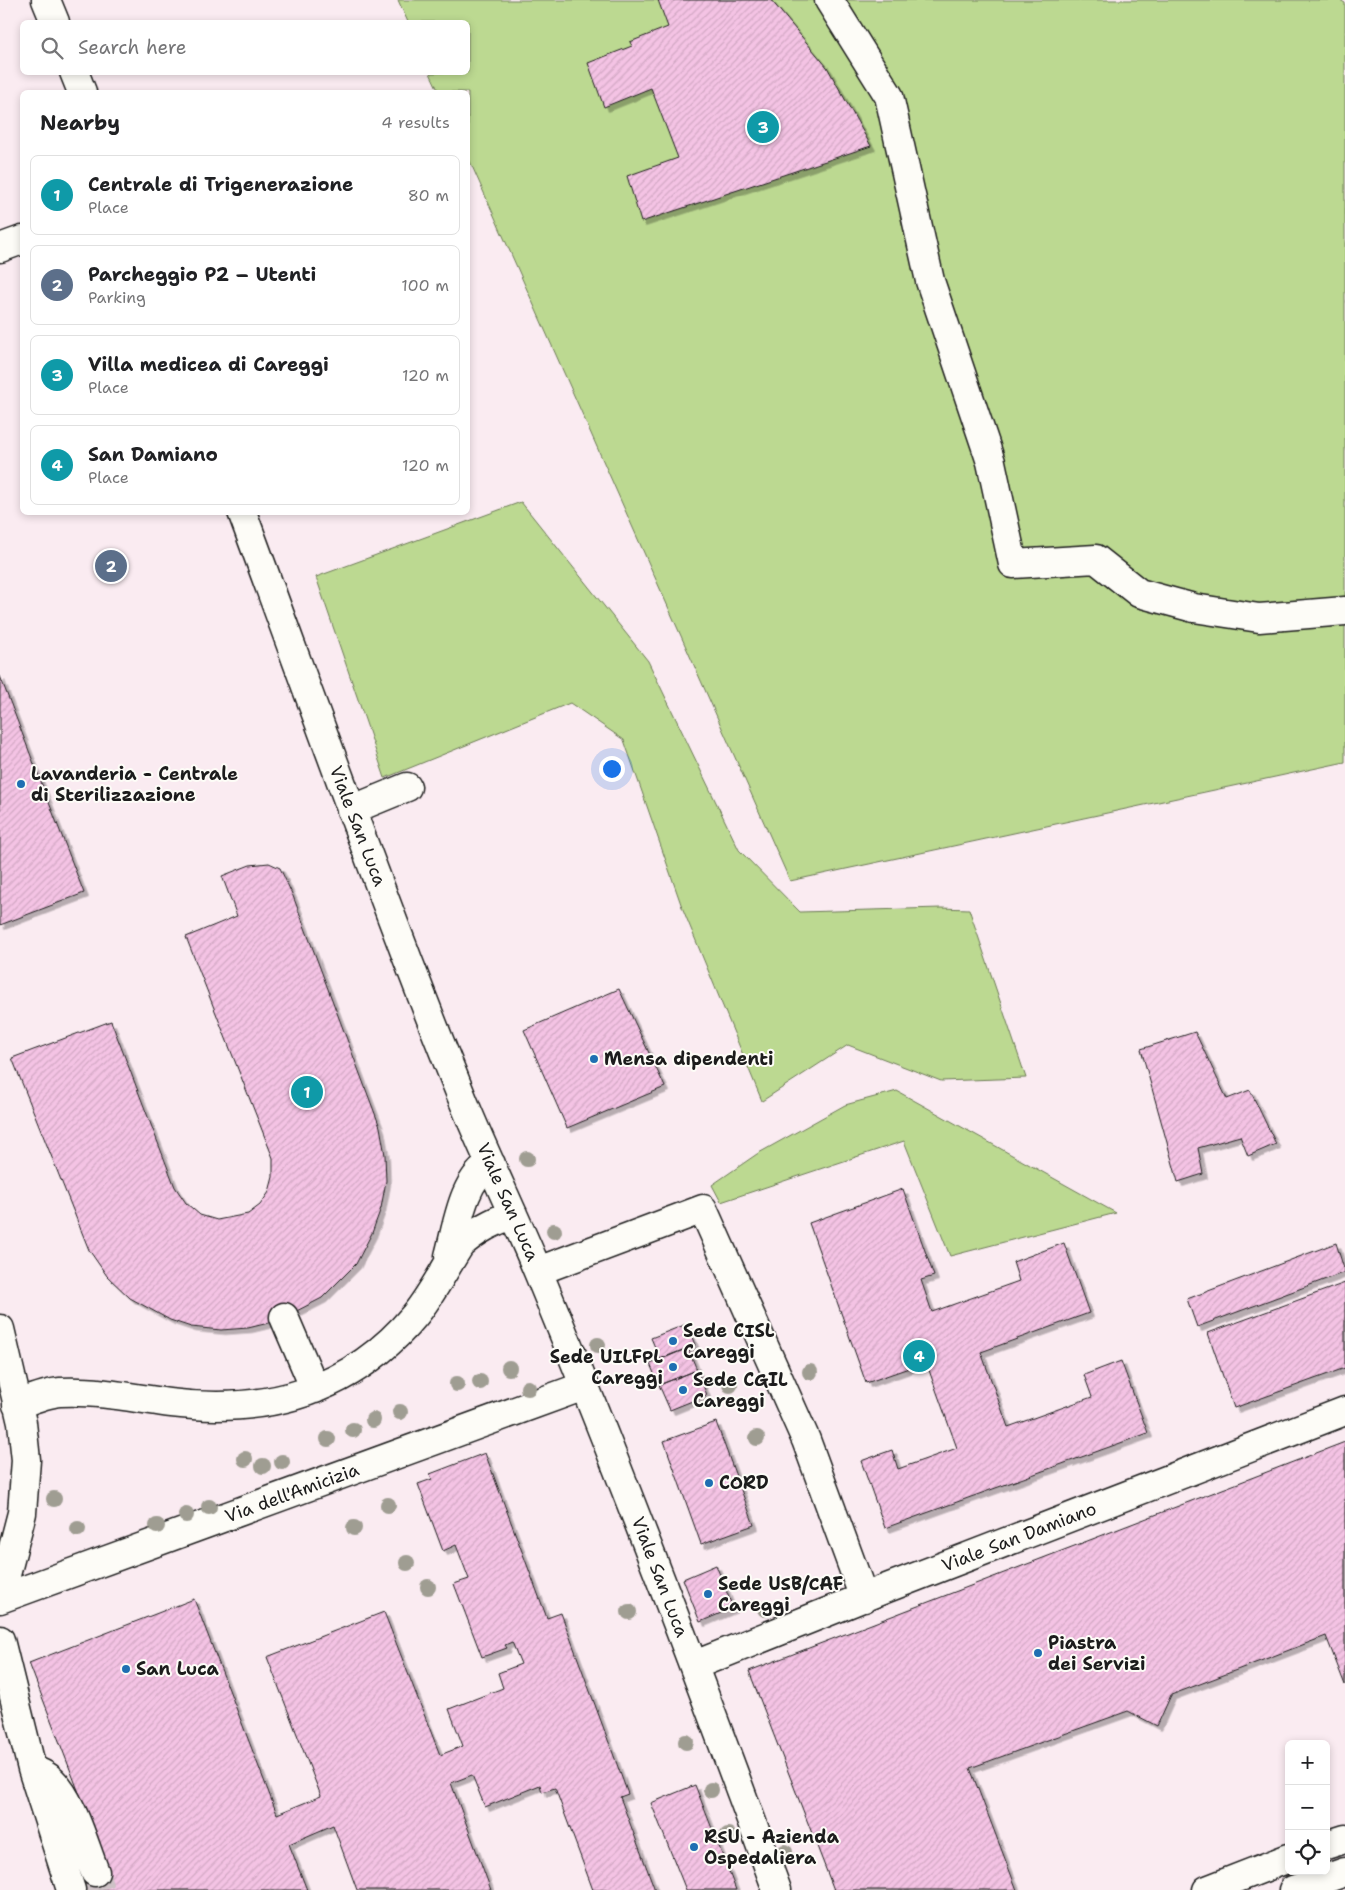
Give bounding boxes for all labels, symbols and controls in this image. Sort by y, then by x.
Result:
search box [20,20,470,75]
icon: search [38,34,66,62]
text: Search here [78,35,187,60]
pin: 3 [747,108,779,146]
text: Nearby [40,109,120,137]
text: 4 results [381,112,450,133]
text: Centrale di Trigenerazione [88,172,354,197]
text: 1 [53,185,61,206]
text: 80 m [408,185,449,206]
text: Place [88,197,129,218]
text: Parcheggio P2 – Utenti [88,262,316,287]
text: 2 [51,275,63,296]
text: 100 m [401,275,449,296]
text: Parking [88,287,146,308]
text: Villa medicea di Careggi [88,352,329,377]
text: 3 [51,365,63,386]
text: 120 m [402,365,449,386]
text: Place [88,377,129,398]
text: San Damiano [88,442,218,467]
text: 4 [51,455,63,476]
text: 120 m [402,455,449,476]
text: Place [88,467,129,488]
pin: 2 [95,547,127,585]
your location [599,756,625,782]
place label: Lavanderia - Centrale di Sterilizzazione [31,762,238,807]
street label: Viale San Luca [324,762,392,890]
marker: Lavanderia - Centrale di Sterilizzazione [15,778,27,790]
place label: Mensa dipendenti [604,1047,774,1071]
marker: Mensa dipendenti [588,1053,600,1065]
pin: 1 [291,1073,323,1111]
street label: Viale San Luca [471,1139,545,1265]
place label: Sede CISL Careggi [683,1319,775,1364]
marker: Sede CISL Careggi [667,1335,679,1347]
pin: 4 [903,1337,935,1375]
place label: Sede UILFPL Careggi [550,1345,663,1390]
marker: Sede UILFPL Careggi [667,1361,679,1373]
place label: Sede CGIL Careggi [693,1368,788,1413]
marker: Sede CGIL Careggi [677,1384,689,1396]
street label: Via dell'Amicizia [222,1458,362,1528]
place label: CORD [719,1471,769,1495]
marker: CORD [703,1477,715,1489]
street label: Viale San Damiano [938,1496,1100,1578]
street label: Viale San Luca [626,1513,694,1641]
place label: Sede USB/CAF Careggi [718,1572,843,1617]
marker: Sede USB/CAF Careggi [702,1588,714,1600]
place label: Piastra dei Servizi [1048,1631,1145,1676]
marker: Piastra dei Servizi [1032,1647,1044,1659]
place label: San Luca [136,1657,220,1681]
marker: San Luca [120,1663,132,1675]
map controls [1285,1740,1330,1875]
button: + [1285,1740,1330,1785]
button: − [1285,1785,1330,1830]
place label: RSU - Azienda Ospedaliera [704,1825,840,1870]
button: locate [1285,1830,1330,1875]
marker: RSU - Azienda Ospedaliera [688,1841,700,1853]

